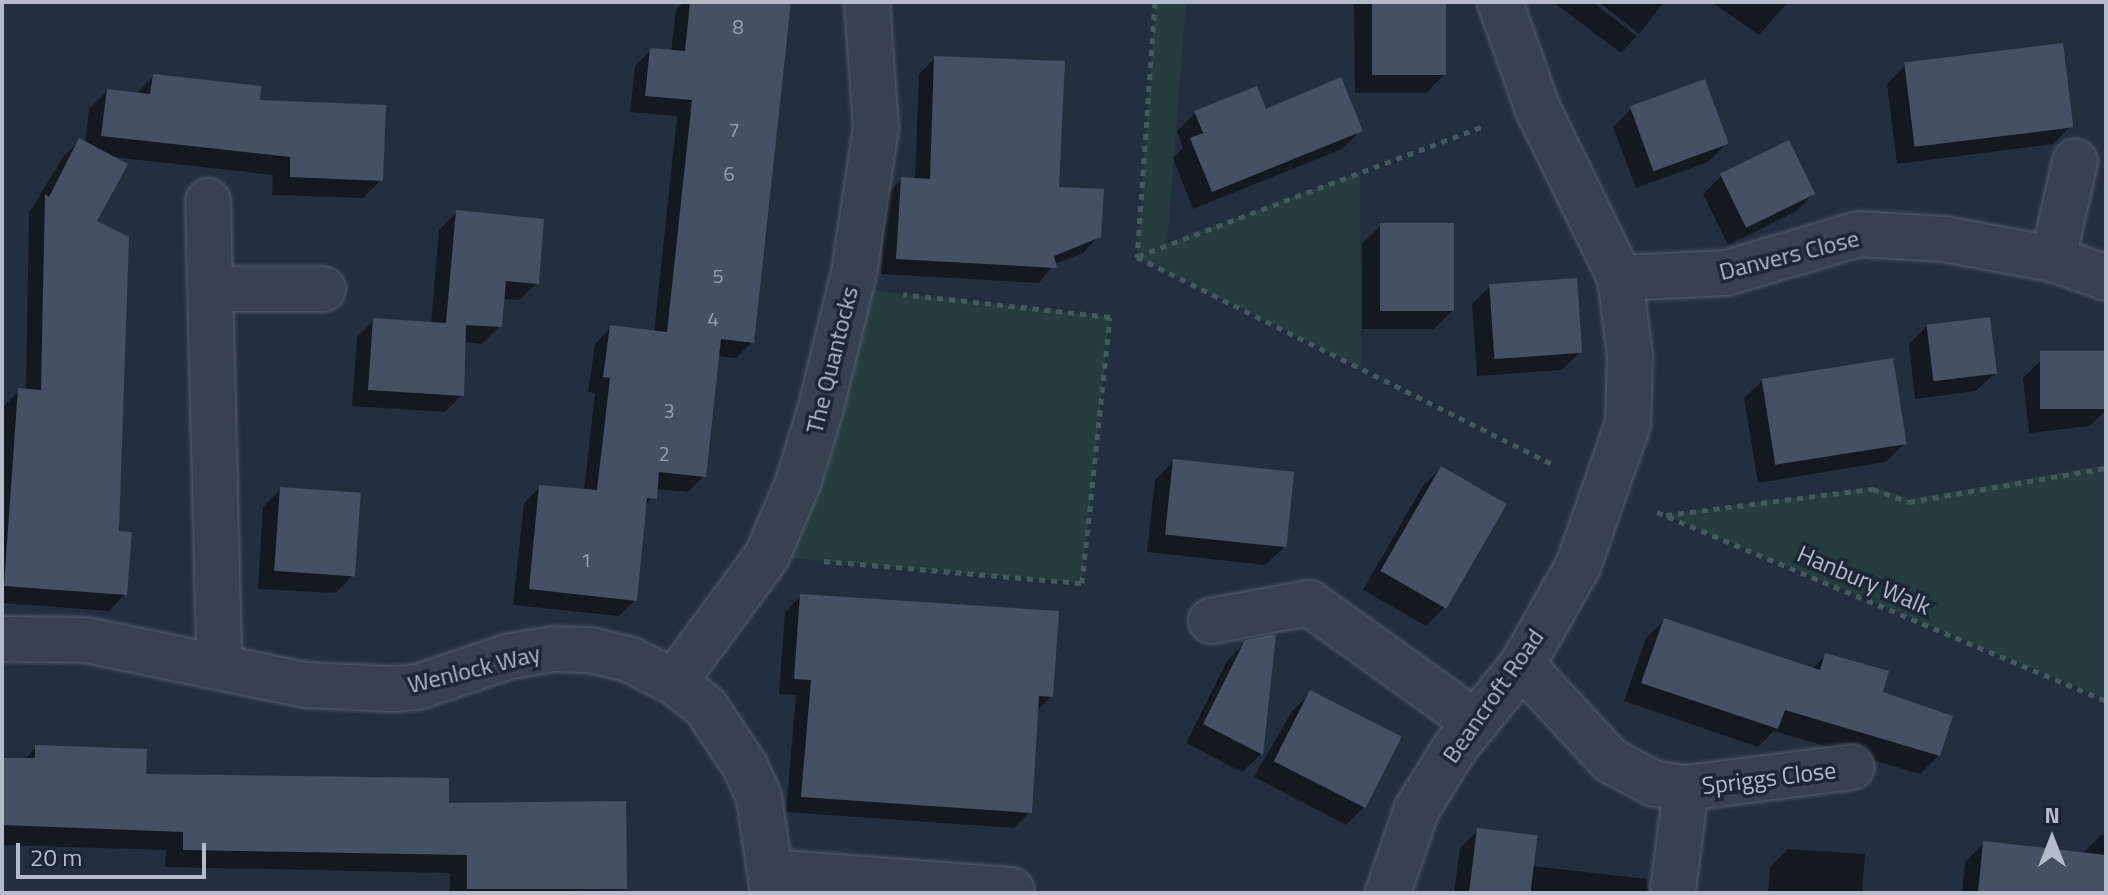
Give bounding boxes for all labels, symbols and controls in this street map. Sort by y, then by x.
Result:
house number: 8 [732,14,744,38]
house number: 7 [728,117,740,141]
house number: 6 [723,161,735,185]
street label: Danvers Close [1716,224,1862,286]
house number: 5 [712,263,724,287]
street label: The Quantocks [800,283,864,437]
house number: 4 [707,306,719,330]
house number: 3 [663,398,675,422]
house number: 2 [658,441,670,465]
street label: Hanbury Walk [1793,539,1935,621]
house number: 1 [580,547,592,571]
street label: Beancroft Road [1436,624,1550,768]
street label: Wenlock Way [405,639,543,699]
street label: Spriggs Close [1700,755,1838,801]
text: N [2044,798,2060,832]
north arrow [2012,799,2092,879]
scale bar [20,827,210,877]
text: 20 m [30,839,82,875]

